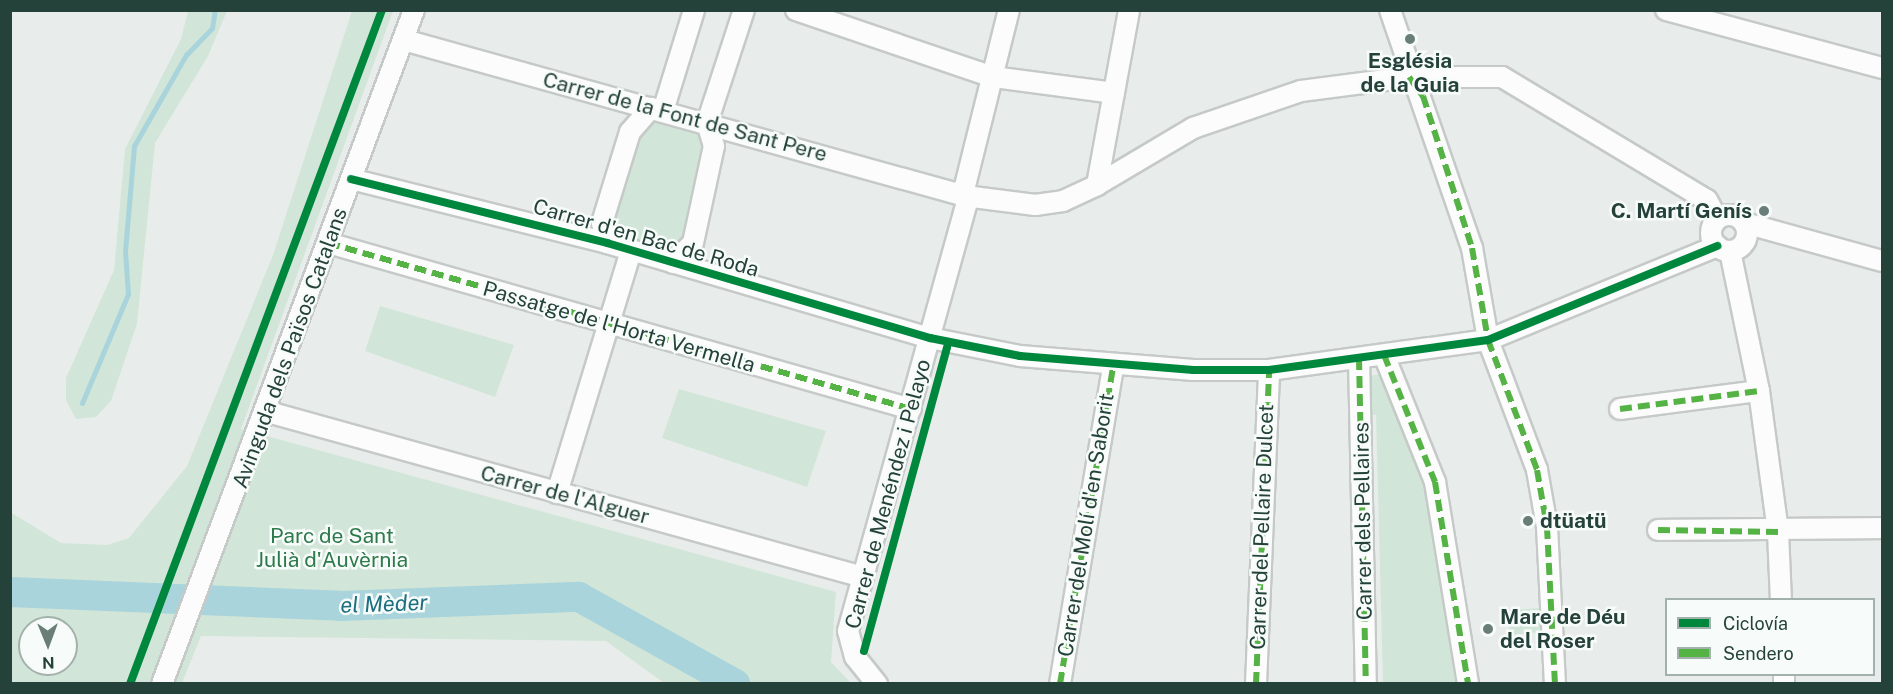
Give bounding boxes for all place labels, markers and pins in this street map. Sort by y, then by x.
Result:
marker: Església de la Guia [1403,32,1417,46]
place label: Església de la Guia [1360,48,1460,98]
place label: C. Martí Genís [1611,198,1752,224]
marker: C. Martí Genís [1757,204,1771,218]
place label: dtüatü [1540,508,1607,534]
marker: dtüatü [1521,514,1535,528]
place label: Mare de Déu del Roser [1500,604,1626,654]
marker: Mare de Déu del Roser [1481,622,1495,636]

